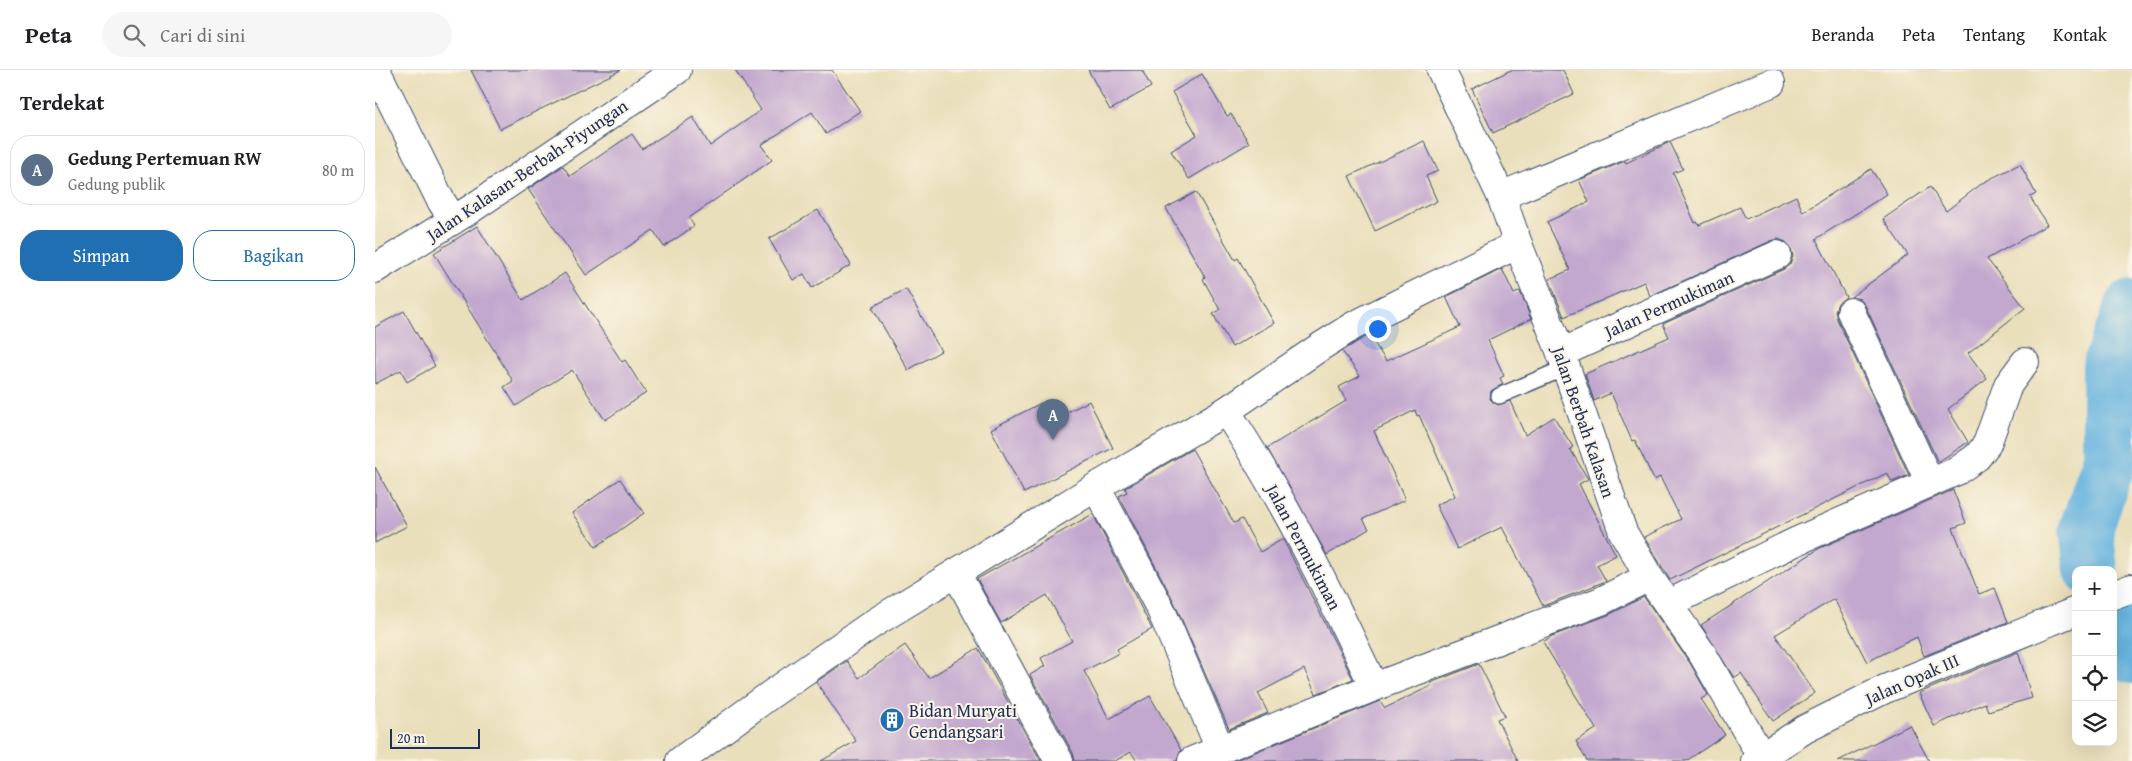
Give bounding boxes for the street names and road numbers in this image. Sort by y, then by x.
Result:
street label: Jalan Kalasan-Berbah-Piyungan [419,92,633,249]
street label: Jalan Permukiman [1598,263,1738,345]
street label: Jalan Berbah Kalasan [1545,341,1623,501]
street label: Jalan Permukiman [1258,477,1349,615]
street label: Jalan Opak III [1859,646,1963,713]

